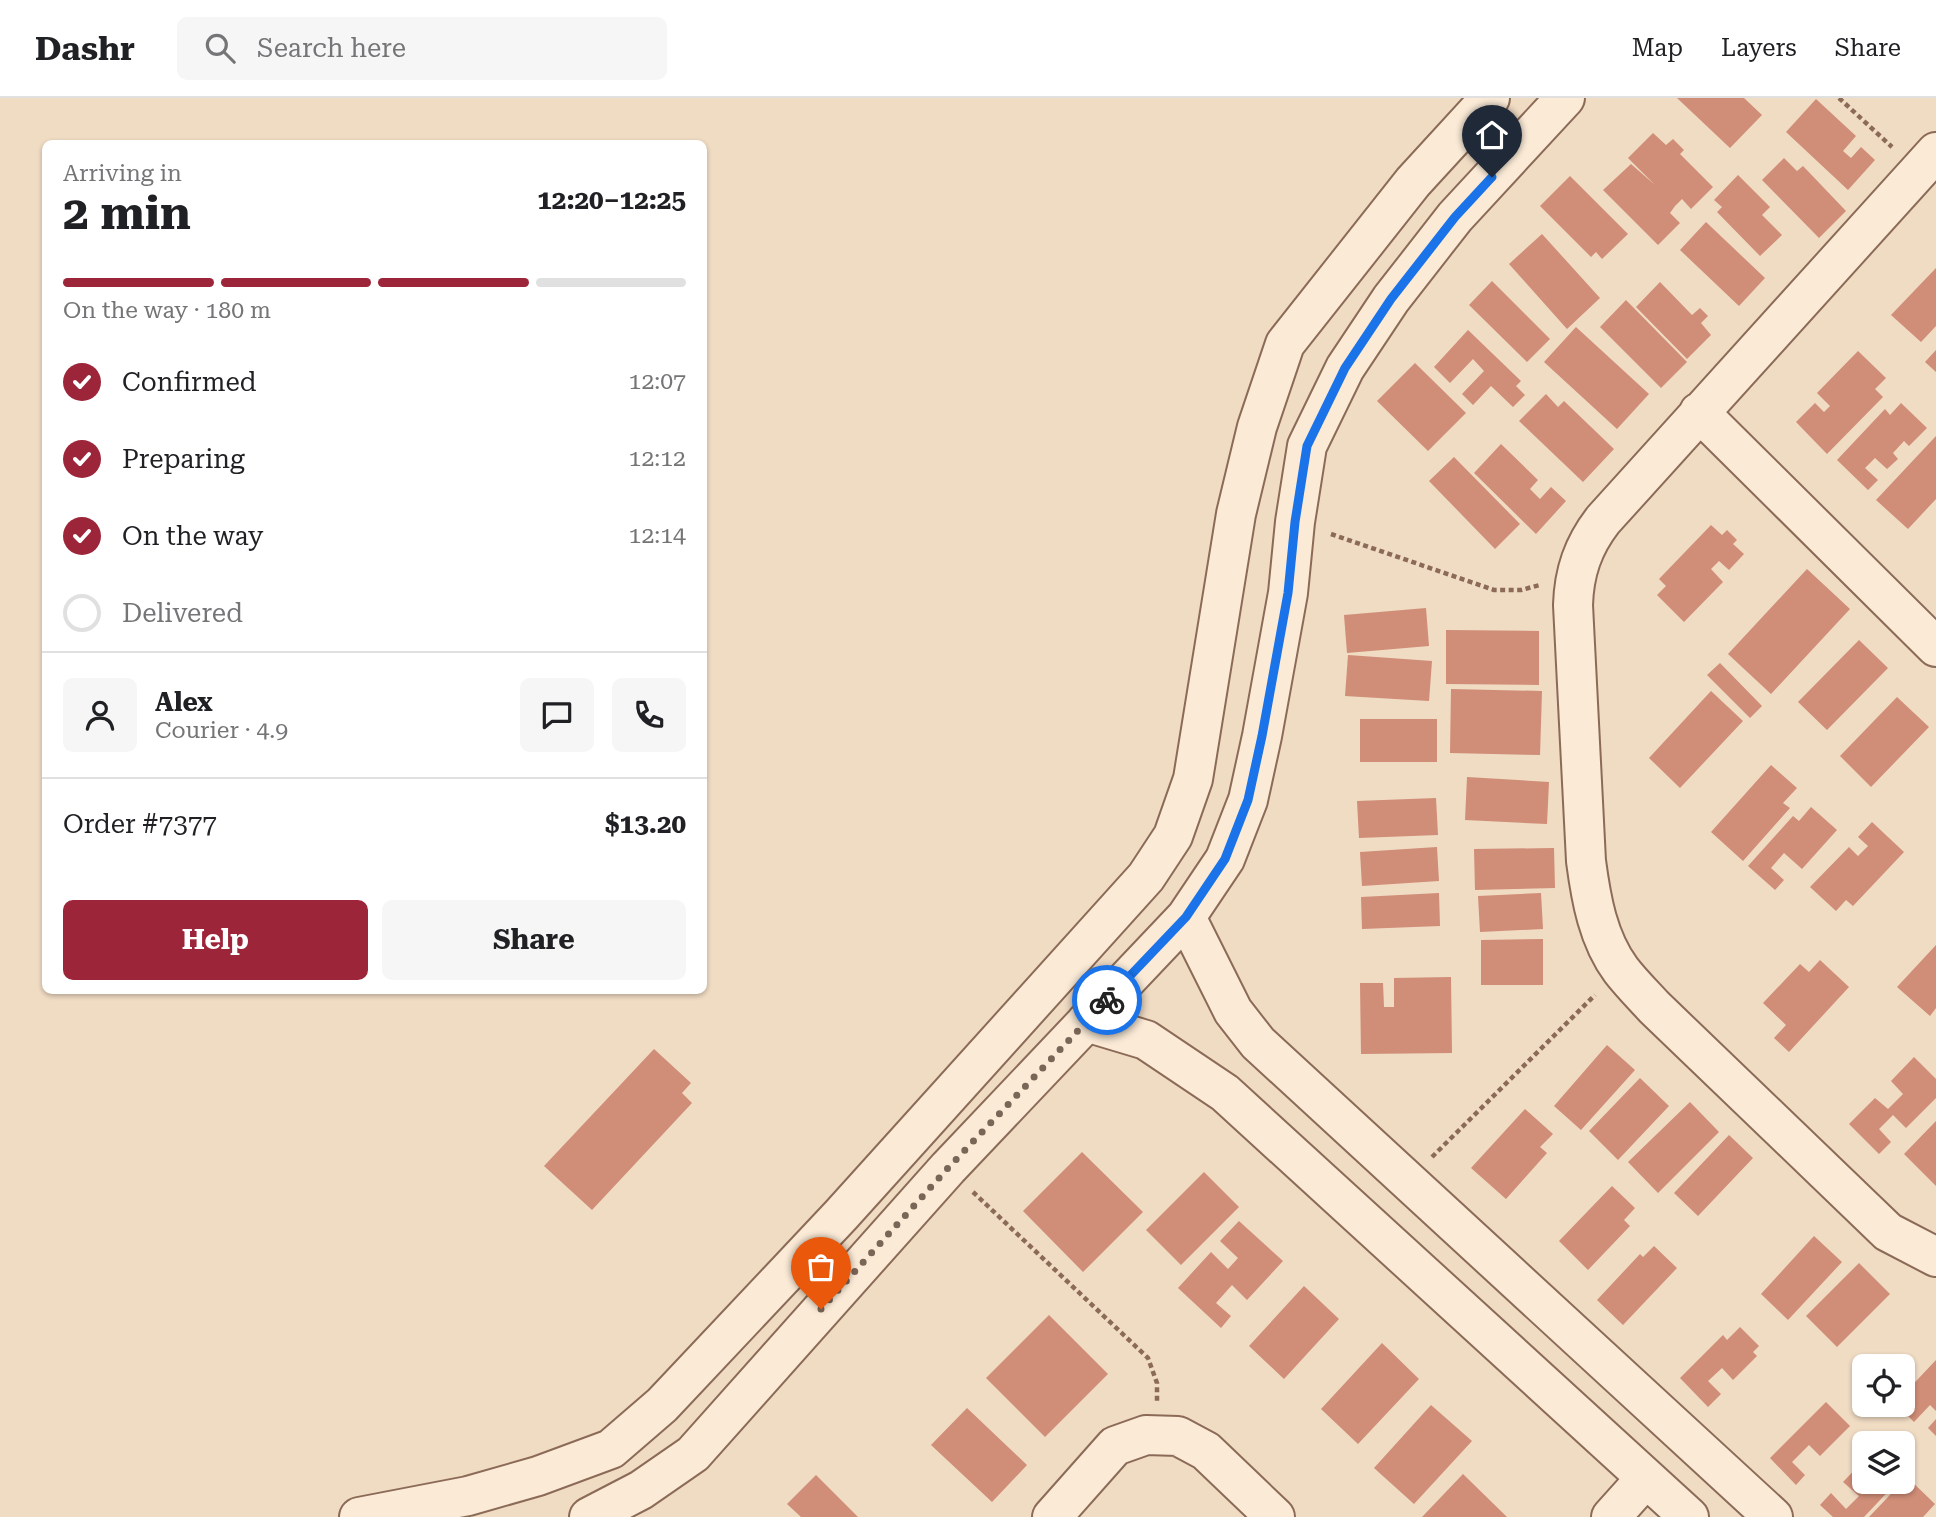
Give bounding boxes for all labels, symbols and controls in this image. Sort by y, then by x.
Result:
search box [177,17,667,80]
text: Dashr [35,29,135,68]
icon: search [201,29,239,67]
text: Search here [257,33,406,63]
text: Map [1632,34,1683,62]
text: Layers [1721,34,1797,62]
text: Share [1835,34,1901,62]
pin [1462,105,1522,177]
icon: home [1473,116,1511,154]
text: Arriving in [63,160,182,187]
text: 12:20–12:25 [537,185,686,215]
text: 2 min [63,186,191,240]
text: On the way · 180 m [63,297,271,324]
icon: check [63,363,101,401]
text: Confirmed [122,367,257,397]
text: 12:07 [629,368,686,395]
icon: check [63,440,101,478]
text: Preparing [122,444,245,474]
text: 12:12 [629,445,686,472]
icon: check [63,517,101,555]
text: On the way [122,521,263,551]
text: 12:14 [629,522,686,549]
text: Delivered [122,598,243,628]
button: person [63,678,137,752]
button: chat [520,678,594,752]
button: phone [612,678,686,752]
text: Alex [155,687,213,717]
text: Courier · 4.9 [155,717,288,744]
text: Order #7377 [63,809,217,839]
text: $13.20 [605,809,686,839]
button: Help [63,900,368,980]
button: Share [382,900,686,980]
courier [1072,965,1142,1035]
icon: bike [1088,981,1126,1019]
pin [791,1237,851,1309]
icon: bag [802,1248,840,1286]
map controls [1852,1354,1915,1494]
button: locate [1852,1354,1915,1417]
button: layers [1852,1431,1915,1494]

